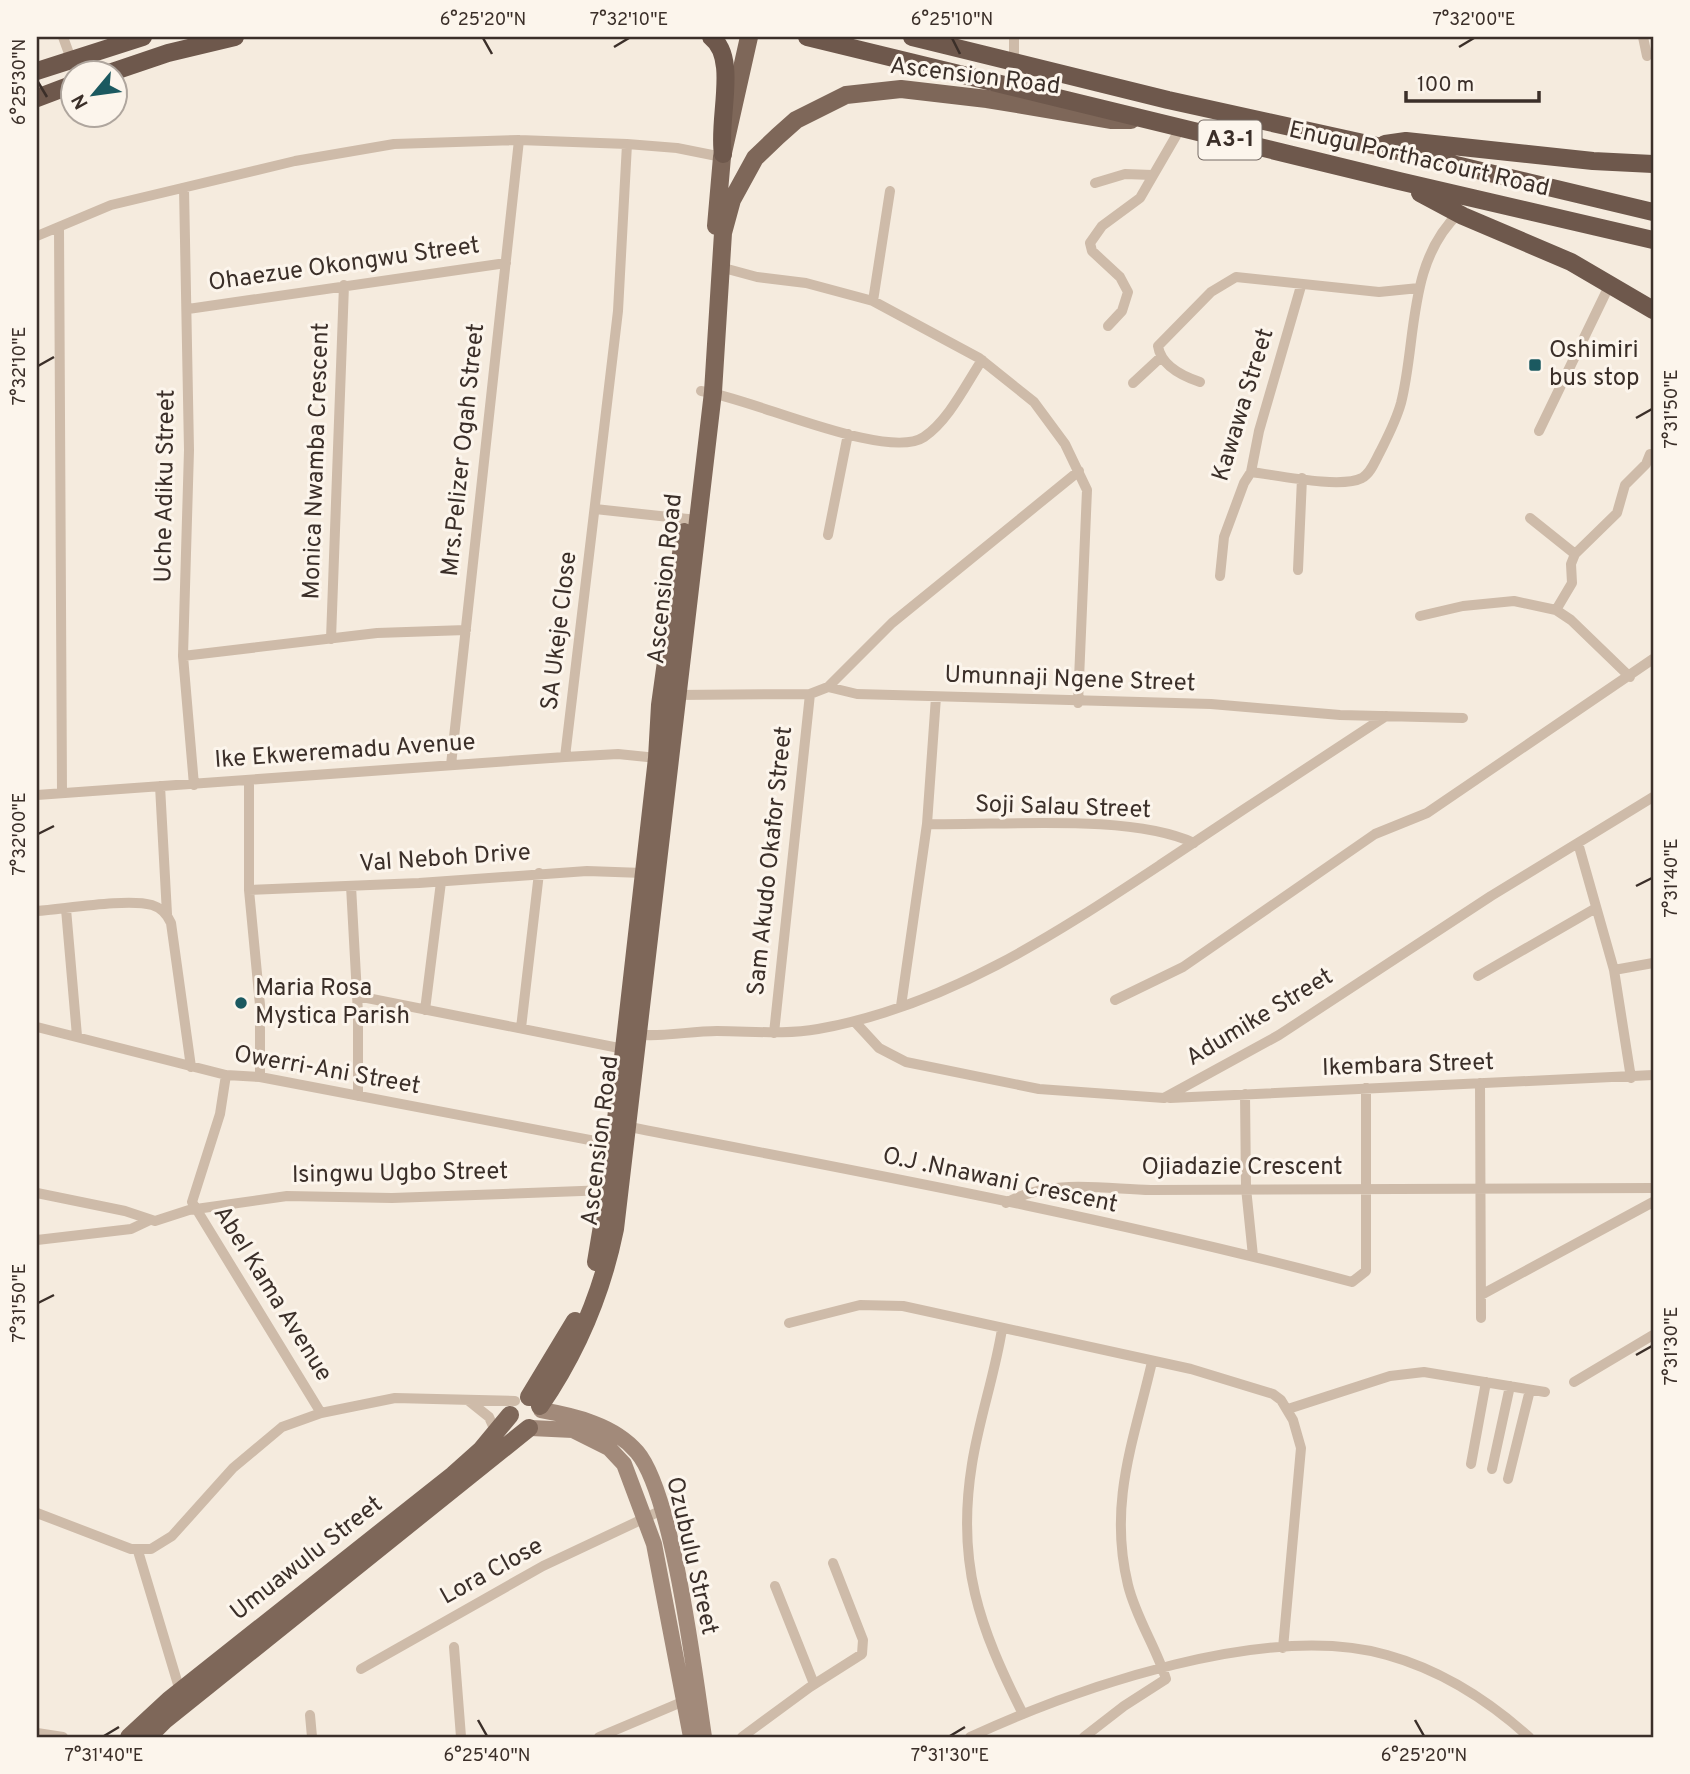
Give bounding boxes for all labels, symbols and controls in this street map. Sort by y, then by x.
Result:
text: 6°25'20"N [440,9,526,32]
text: 7°32'10"E [590,9,668,32]
text: 6°25'10"N [911,9,993,32]
text: 7°32'00"E [1432,9,1516,32]
text: 6°25'30"N [9,39,32,125]
street label: Ascension Road [888,52,1062,102]
north arrow [60,60,130,130]
scale bar [1406,60,1540,104]
text: 100 m [1417,72,1474,99]
text: N [67,89,95,113]
street label: Enugu Porthacourt Road [1286,115,1552,205]
road number: A3-1 [1198,120,1262,160]
street label: Ohaezue Okongwu Street [207,231,481,299]
street label: Monica Nwamba Crescent [297,322,337,600]
street label: Mrs.Pelizer Ogah Street [436,322,492,578]
street label: Kawawa Street [1206,325,1282,485]
text: 7°32'10"E [9,327,32,405]
place label: Oshimiri bus stop [1549,336,1640,394]
marker: Oshimiri bus stop [1527,357,1543,373]
text: 7°31'50"E [1661,370,1684,448]
street label: Uche Adiku Street [149,389,183,583]
street label: Ascension Road [642,492,690,666]
street label: SA Ukeje Close [535,550,585,712]
street label: Umunnaji Ngene Street [944,661,1196,699]
street label: Sam Akudo Okafor Street [742,725,800,997]
street label: Ike Ekweremadu Avenue [214,728,476,776]
street label: Soji Salau Street [974,790,1152,826]
text: 7°32'00"E [9,792,32,876]
street label: Val Neboh Drive [358,838,532,880]
text: 7°31'40"E [1661,839,1684,917]
street label: Adumike Street [1181,962,1339,1074]
place label: Maria Rosa Mystica Parish [255,974,410,1032]
marker: Maria Rosa Mystica Parish [233,995,249,1011]
street label: Owerri-Ani Street [231,1040,423,1102]
street label: Ikembara Street [1321,1048,1495,1084]
street label: Ascension Road [576,1054,626,1228]
street label: O.J .Nnawani Crescent [880,1141,1120,1221]
street label: Ojiadazie Crescent [1141,1153,1343,1183]
street label: Isingwu Ugbo Street [292,1157,508,1191]
street label: Abel Kama Avenue [206,1201,338,1387]
text: 7°31'50"E [9,1264,32,1342]
text: 7°31'30"E [1661,1307,1684,1385]
street label: Ozubulu Street [658,1474,724,1638]
street label: Umuawulu Street [225,1490,389,1628]
street label: Lora Close [435,1532,549,1612]
text: 7°31'40"E [65,1745,143,1768]
text: 6°25'40"N [444,1745,530,1768]
text: 7°31'30"E [911,1745,989,1768]
text: 6°25'20"N [1381,1745,1467,1768]

